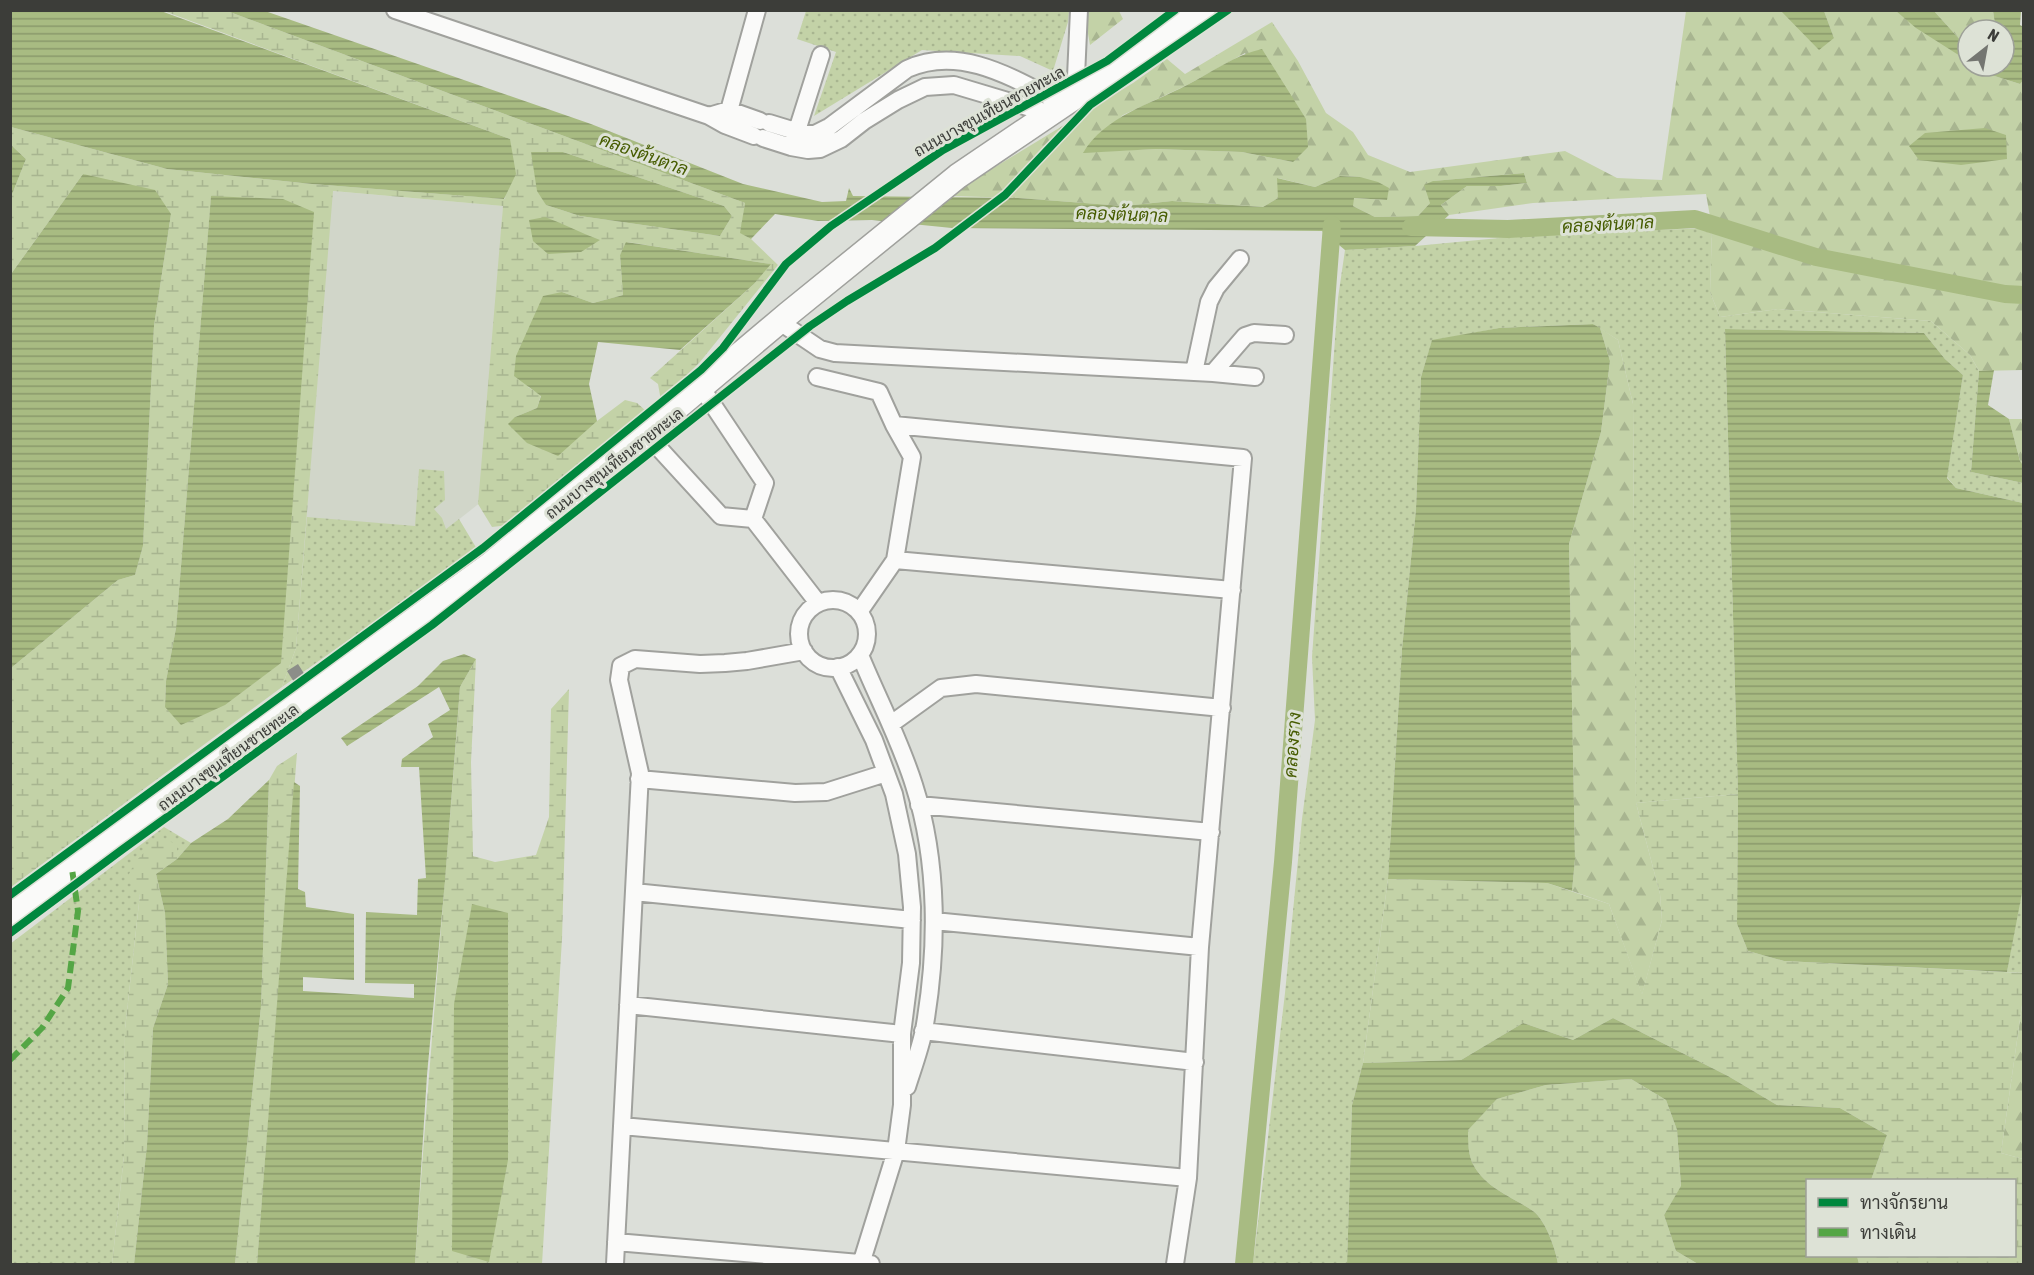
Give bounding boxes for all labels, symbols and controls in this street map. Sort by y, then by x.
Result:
north arrow [1956,18,2016,78]
text: N [1985,25,2002,45]
street label: ถนนบางขุนเทียนชายทะเล [910,60,1069,163]
water label: คลองต้นตาล [597,127,691,180]
water label: คลองต้นตาล [1075,201,1169,226]
water label: คลองต้นตาล [1561,210,1655,237]
street label: ถนนบางขุนเทียนชายทะเล [540,402,688,525]
street label: ถนนบางขุนเทียนชายทะเล [153,698,304,817]
water label: คลองราง [1279,712,1305,778]
legend [1806,1179,2016,1257]
text: ทางจักรยาน [1860,1192,1948,1213]
text: ทางเดิน [1860,1222,1916,1243]

